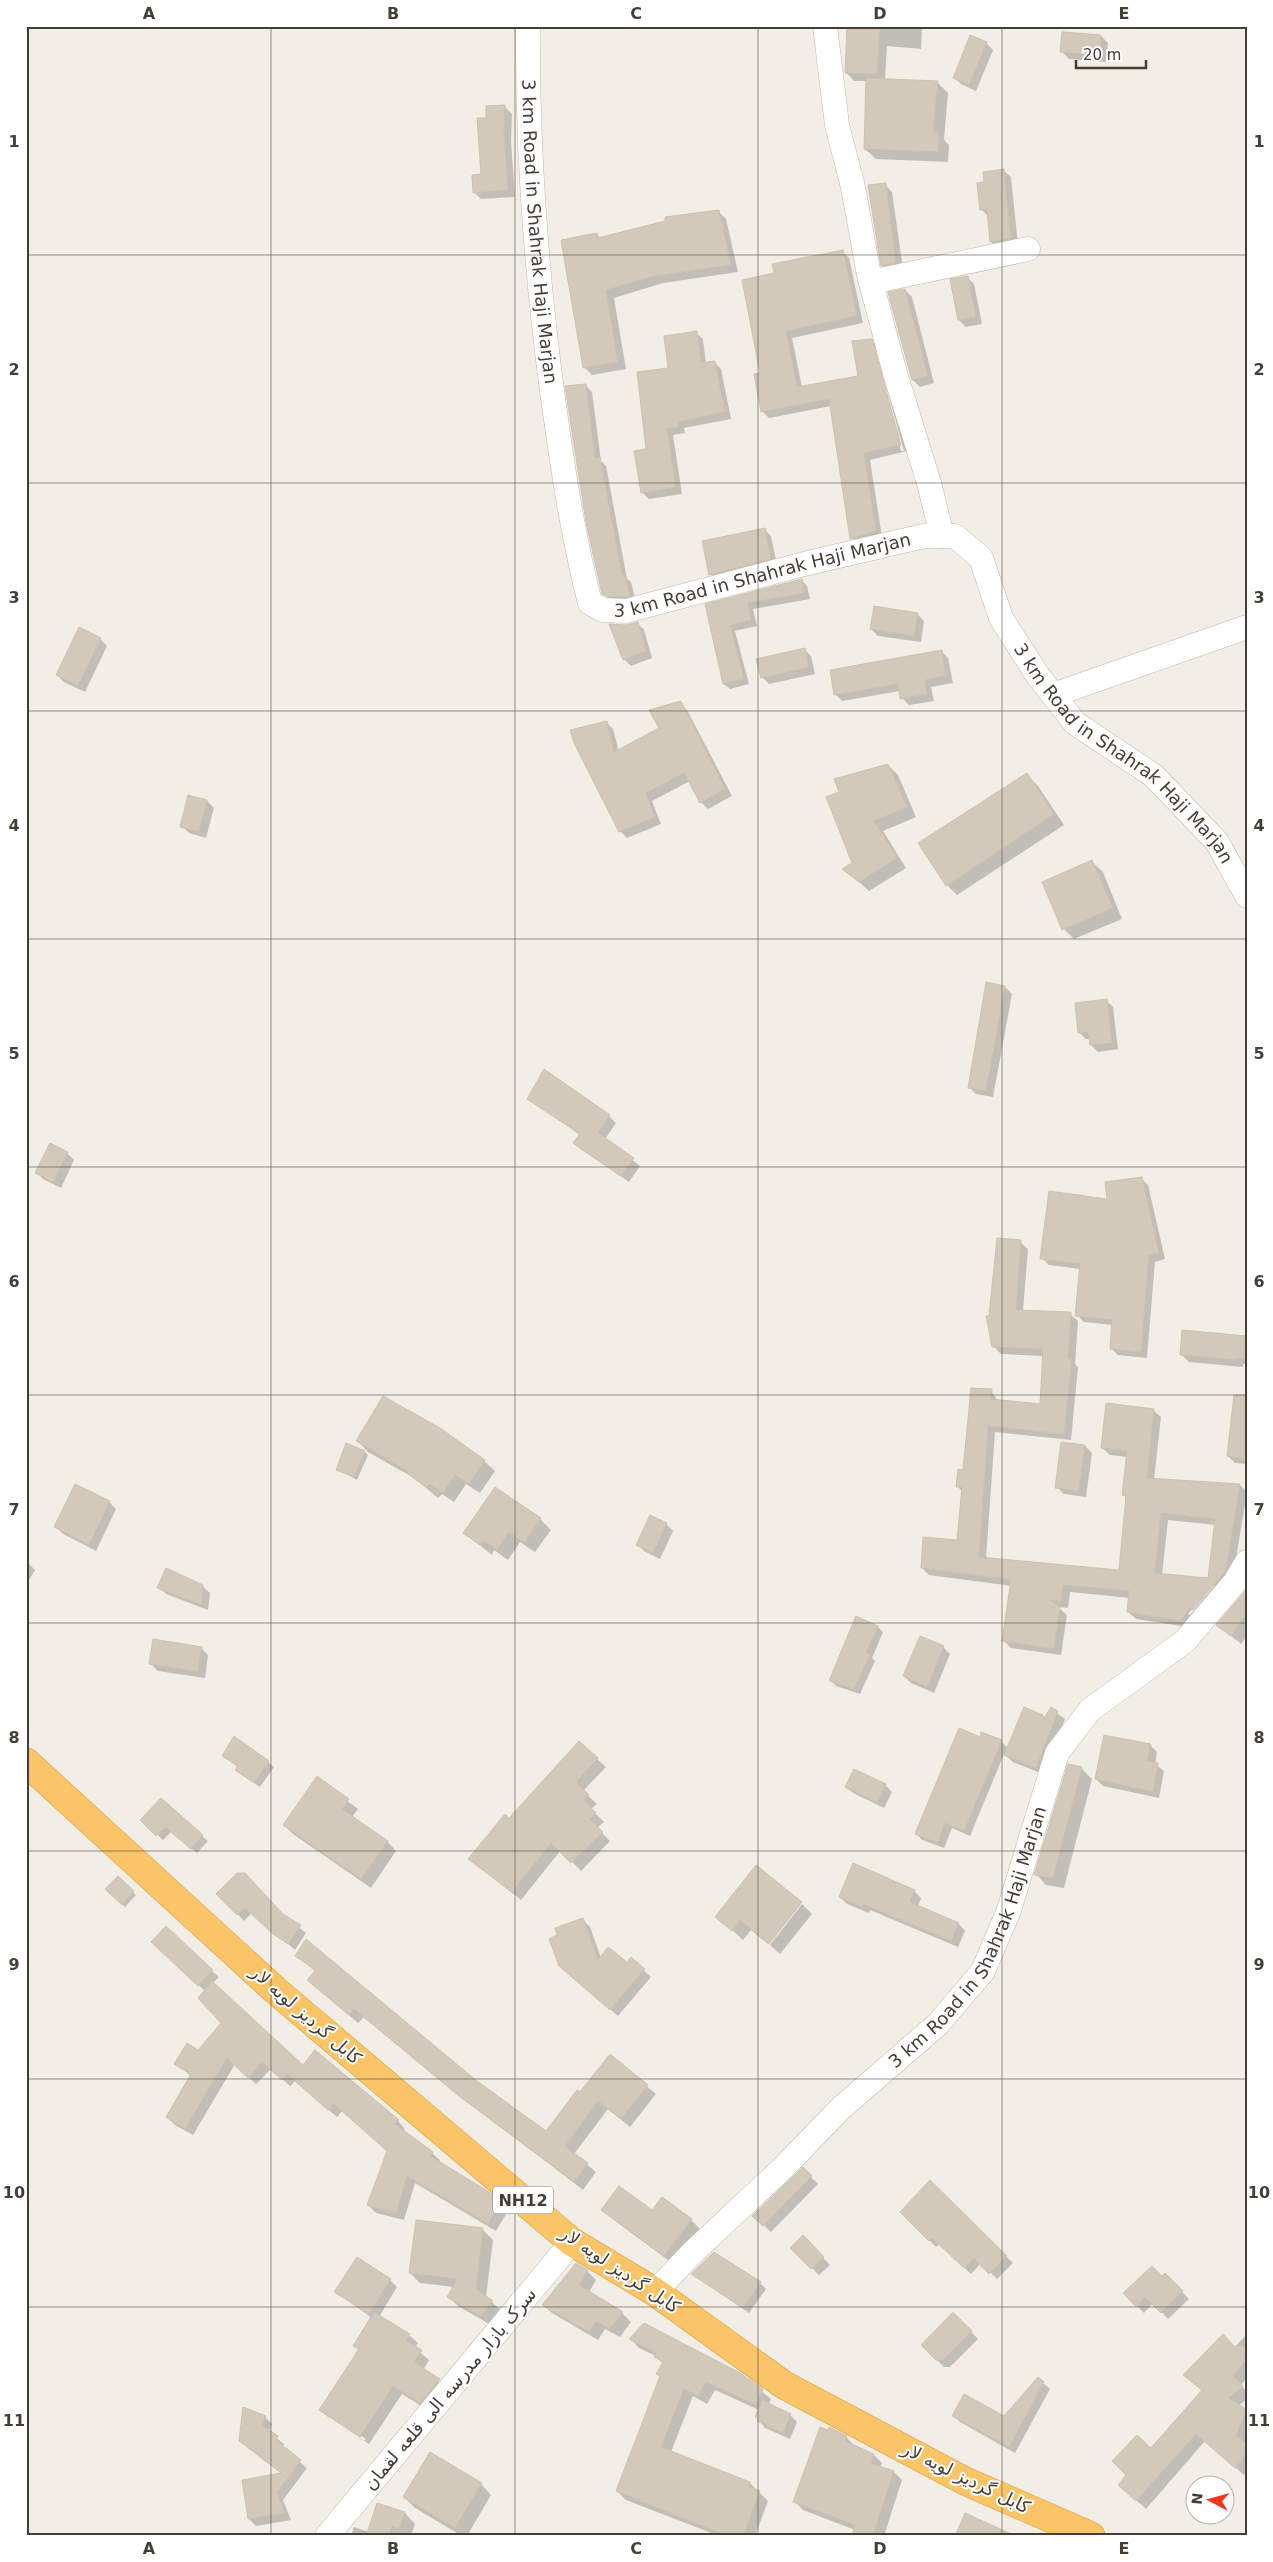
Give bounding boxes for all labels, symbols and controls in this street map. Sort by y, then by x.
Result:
text: A [143,4,156,23]
text: B [387,4,399,23]
text: C [630,4,642,23]
text: D [873,4,887,23]
text: E [1119,4,1129,23]
scale bar [1076,38,1146,70]
text: 20 m [1083,46,1121,64]
street label: 3 km Road in Shahrak Haji Marjan [518,79,562,385]
text: 1 [8,132,20,151]
text: 1 [1253,132,1265,151]
text: 2 [8,360,20,379]
text: 2 [1253,360,1265,379]
street label: 3 km Road in Shahrak Haji Marjan [613,528,913,621]
text: 3 [8,588,20,607]
text: 3 [1253,588,1265,607]
street label: 3 km Road in Shahrak Haji Marjan [1010,639,1238,867]
text: 4 [8,816,20,835]
text: 4 [1253,816,1265,835]
text: 5 [8,1044,20,1063]
text: 5 [1253,1044,1265,1063]
text: 6 [8,1272,20,1291]
text: 6 [1253,1272,1265,1291]
text: 7 [8,1500,20,1519]
text: 7 [1253,1500,1265,1519]
text: 8 [8,1728,20,1747]
text: 8 [1253,1728,1265,1747]
street label: 3 km Road in Shahrak Haji Marjan [884,1804,1050,2072]
text: 9 [8,1955,20,1974]
text: 9 [1253,1955,1265,1974]
street label: کابل گردیز لویه لار [245,1960,366,2069]
text: 10 [3,2183,25,2202]
text: 10 [1248,2183,1270,2202]
road number: NH12 [493,2186,553,2214]
street label: کابل گردیز لویه لار [555,2221,684,2318]
street label: سرک بازار مدرسه الی قلعه لقمان [359,2283,541,2495]
text: 11 [3,2411,25,2430]
text: 11 [1248,2411,1270,2430]
street label: کابل گردیز لویه لار [897,2437,1034,2519]
north arrow [1186,2474,1236,2524]
text: N [1189,2492,1206,2505]
text: A [143,2539,156,2558]
text: B [387,2539,399,2558]
text: C [630,2539,642,2558]
text: D [873,2539,887,2558]
text: E [1119,2539,1129,2558]

